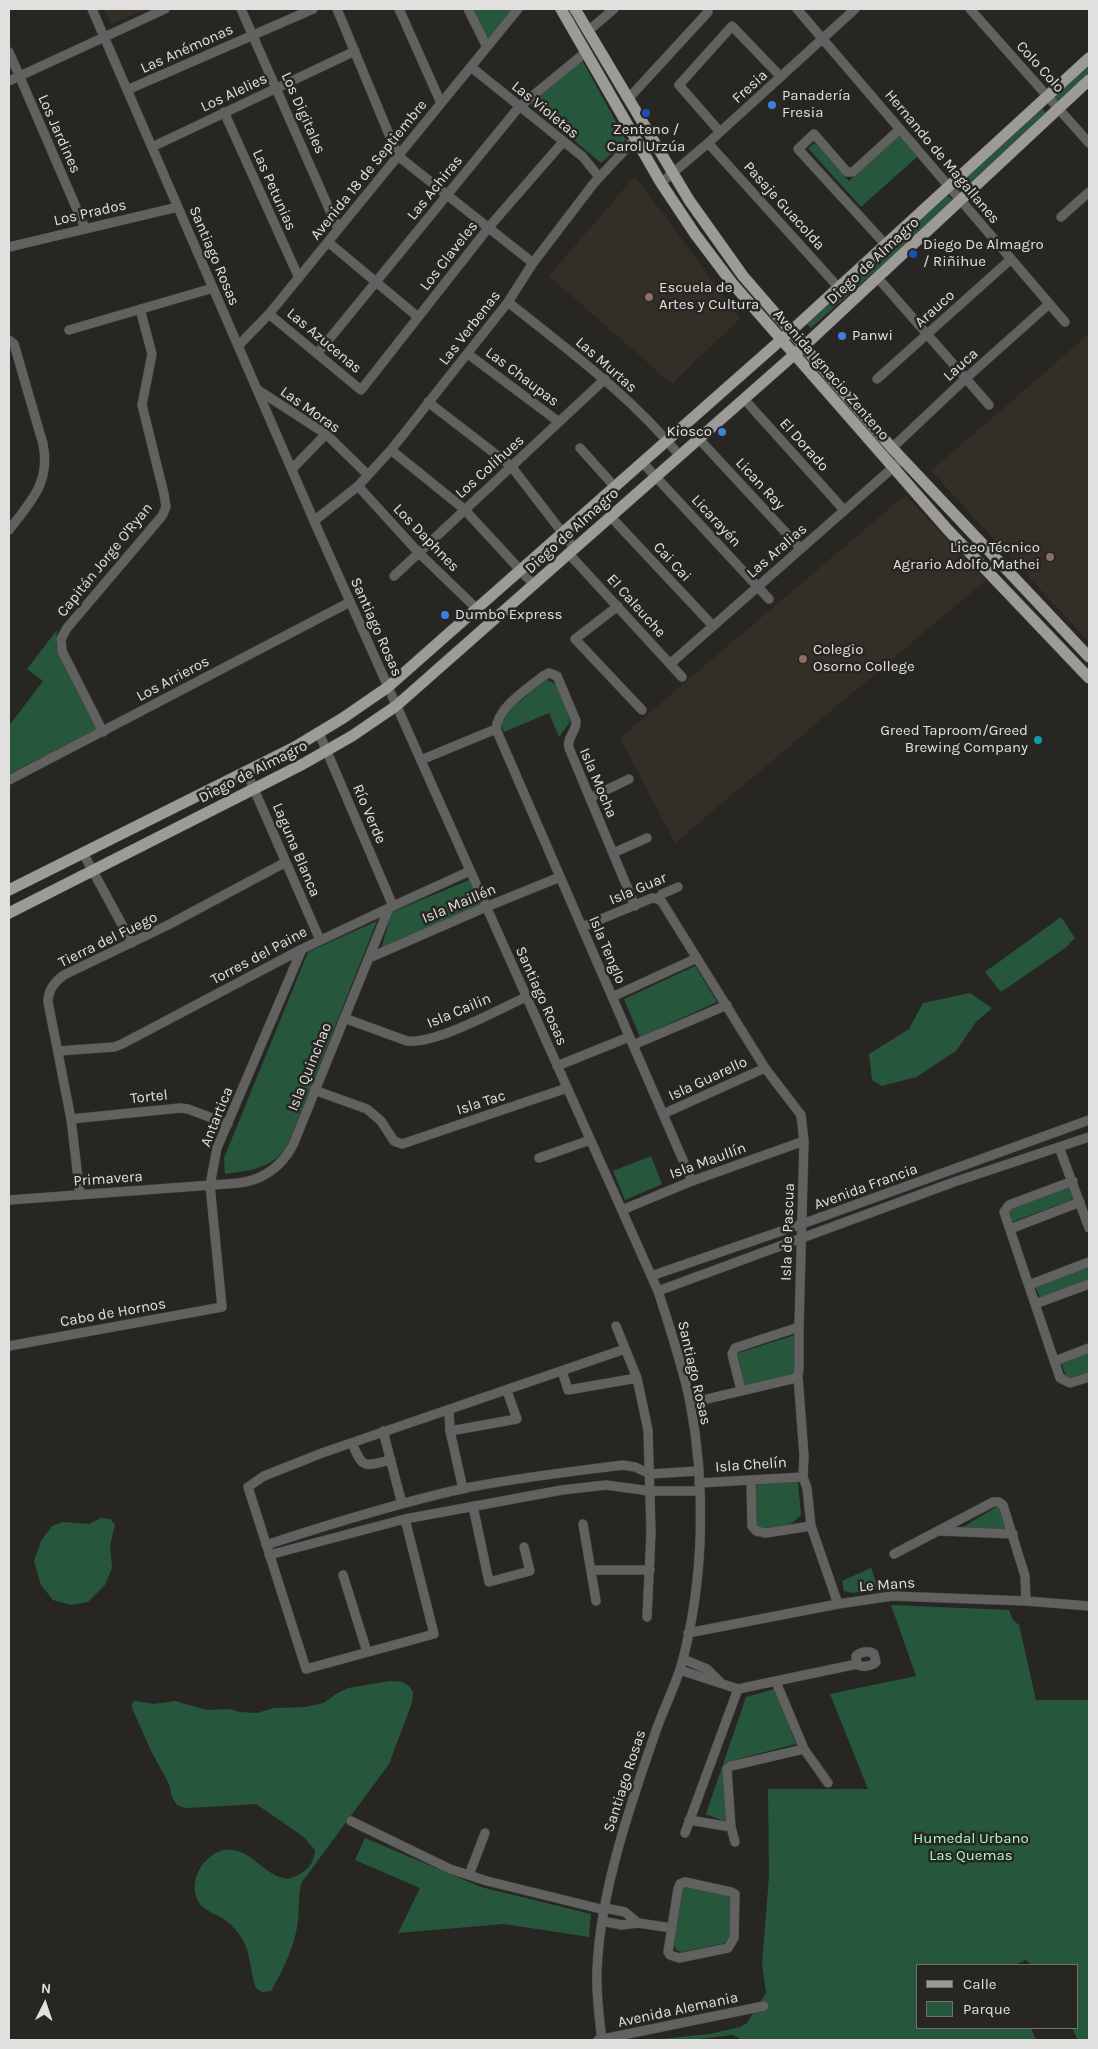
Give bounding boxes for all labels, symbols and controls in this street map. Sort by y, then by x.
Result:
street label: Las Anémonas [138,21,236,77]
street label: Colo Colo [1012,38,1068,96]
street label: Fresia [729,66,771,108]
street label: Los Digitales [277,69,329,157]
street label: Los Alelies [198,70,270,116]
street label: Las Violetas [508,77,582,143]
street label: Hernando de Magallanes [881,86,1003,228]
place label: Panadería Fresia [782,87,851,122]
street label: Los Jardines [34,92,84,176]
street label: Avenida 18 de Septiembre [307,96,431,244]
marker: Panadería Fresia [766,99,778,111]
marker: Zenteno / Carol Urzúa [640,107,652,119]
place label: Zenteno / Carol Urzúa [607,121,685,156]
street label: Las Petunias [248,147,300,233]
street label: Las Achiras [403,152,467,224]
street label: Pasaje Guacolda [740,158,828,254]
street label: Los Prados [52,196,128,230]
street label: Santiago Rosas [185,204,243,308]
street label: Diego de Almagro [823,214,923,308]
street label: Los Claveles [416,218,482,294]
place label: Diego De Almagro / Riñihue [923,236,1044,271]
marker: Diego De Almagro / Riñihue [907,248,919,260]
place label: Escuela de Artes y Cultura [659,279,759,314]
street label: Arauco [911,286,959,332]
street label: Las Verbenas [435,287,505,369]
marker: Escuela de Artes y Cultura [643,291,655,303]
street label: Las Azucenas [283,304,365,378]
street label: Avenida Ignacio Zenteno [769,306,893,444]
place label: Panwi [852,327,893,345]
marker: Panwi [836,330,848,342]
street label: Las Murtas [572,333,640,397]
street label: Las Chaupas [482,344,562,410]
street label: Lauca [940,345,982,385]
street label: Las Moras [277,383,343,437]
street label: El Dorado [776,415,832,475]
place label: Kiosco [666,423,712,441]
marker: Kiosco [716,426,728,438]
street label: Los Colihues [452,431,528,503]
street label: Lican Ray [731,454,789,514]
street label: Diego de Almagro [522,484,622,578]
street label: Licarayén [687,491,745,551]
street label: Capitán Jorge O'Ryan [53,499,157,621]
street label: Los Daphnes [389,500,463,576]
street label: Las Aralias [743,520,811,582]
street label: Cai Cai [649,539,695,585]
place label: Liceo Técnico Agrario Adolfo Mathei [893,539,1040,574]
marker: Liceo Técnico Agrario Adolfo Mathei [1044,551,1056,563]
street label: El Caleuche [603,571,669,641]
street label: Santiago Rosas [346,575,406,679]
place label: Dumbo Express [455,606,562,624]
marker: Dumbo Express [439,609,451,621]
place label: Colegio Osorno College [813,641,915,676]
street label: Los Arrieros [134,652,212,706]
marker: Colegio Osorno College [797,653,809,665]
place label: Greed Taproom/Greed Brewing Company [880,722,1028,757]
marker: Greed Taproom/Greed Brewing Company [1032,734,1044,746]
street label: Diego de Almagro [196,737,310,807]
street label: Isla Mocha [575,745,621,821]
street label: Río Verde [348,781,390,847]
street label: Laguna Blanca [268,800,324,900]
street label: Isla Guar [607,869,669,909]
street label: Isla Maillén [419,880,499,928]
street label: Tierra del Fuego [56,908,160,972]
street label: Isla Tenglo [585,913,629,987]
street label: Torres del Paine [208,923,310,989]
street label: Santiago Rosas [511,944,571,1048]
street label: Isla Cailin [424,989,494,1033]
street label: Isla Quinchao [284,1020,336,1114]
street label: Isla Guarello [666,1053,750,1105]
street label: Antartica [197,1084,237,1150]
street label: Tortel [129,1086,169,1108]
street label: Isla Tac [454,1087,508,1119]
street label: Isla Maullín [667,1139,749,1183]
street label: Avenida Francia [812,1160,920,1214]
street label: Primavera [73,1168,143,1190]
street label: Isla de Pascua [777,1183,799,1281]
street label: Cabo de Hornos [59,1295,167,1331]
street label: Santiago Rosas [673,1319,715,1427]
street label: Isla Chelín [715,1454,787,1476]
street label: Le Mans [858,1574,916,1596]
street label: Santiago Rosas [600,1728,650,1834]
park label: Humedal Urbano Las Quemas [913,1830,1029,1865]
legend [916,1964,1078,2029]
text: Calle [963,1975,997,1993]
north arrow [20,1979,70,2029]
text: N [40,1980,52,1997]
street label: Avenida Alemania [616,1988,740,2032]
text: Parque [963,2000,1011,2018]

